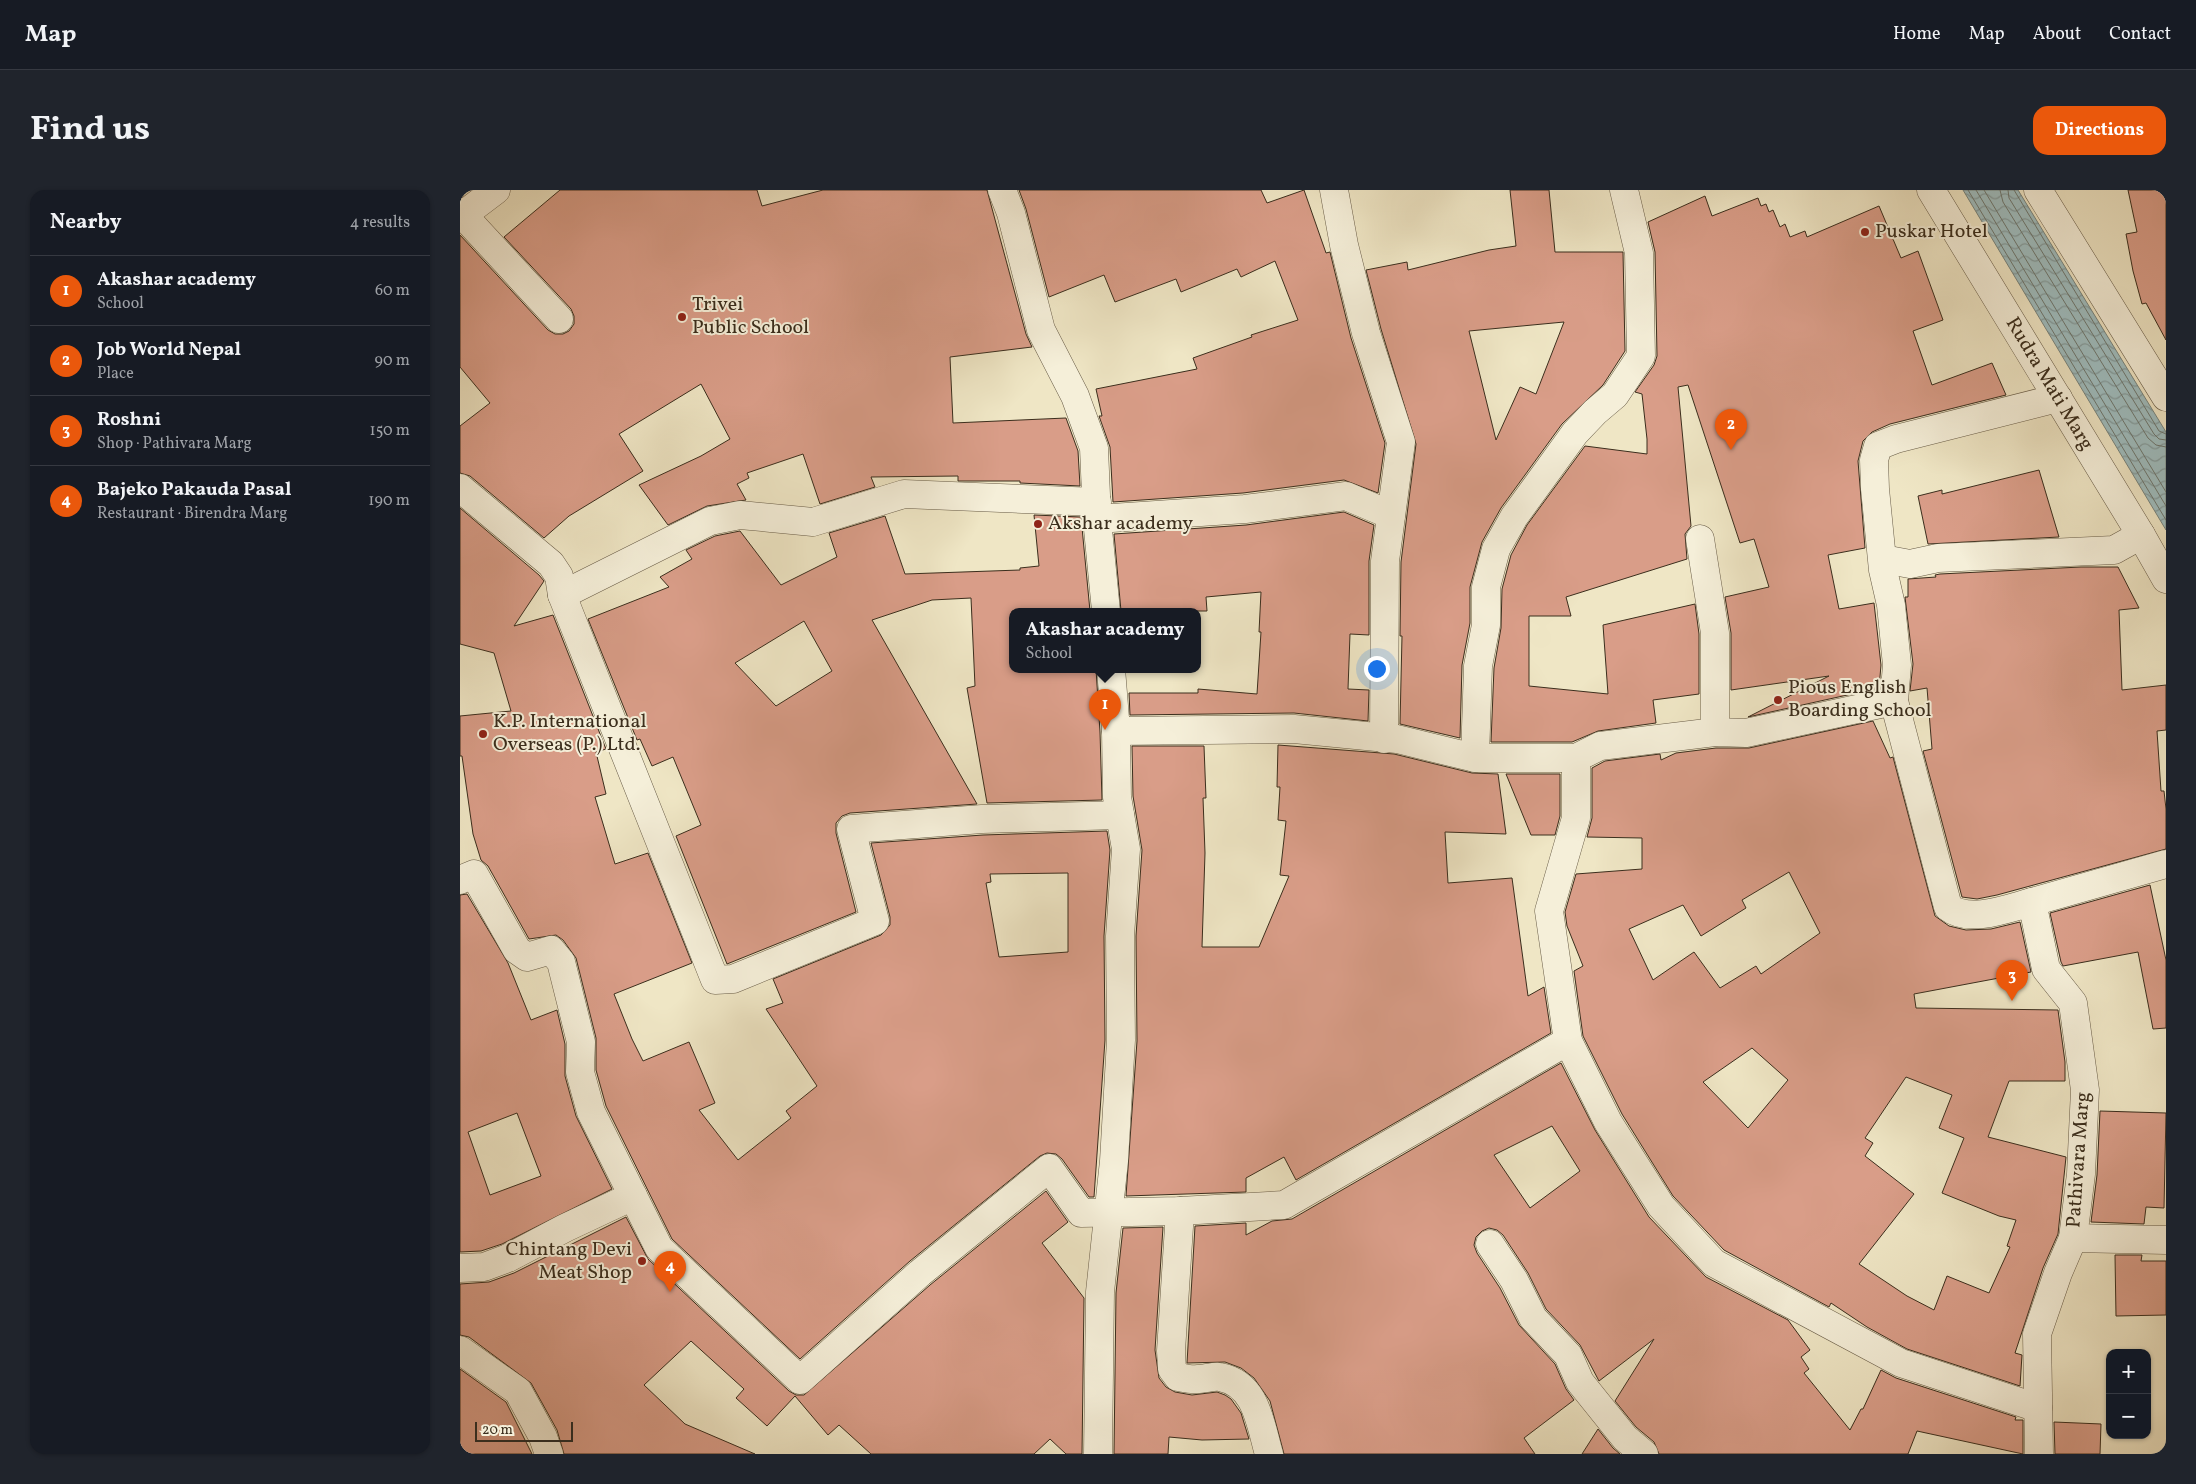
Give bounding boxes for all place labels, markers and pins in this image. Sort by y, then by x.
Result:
place label: Puskar Hotel [1875,218,1988,246]
marker: Puskar Hotel [1859,226,1871,238]
place label: Trivei Public School [692,291,809,342]
marker: Trivei Public School [676,311,688,323]
pin: 2 [1715,409,1747,450]
place label: Akshar academy [1048,510,1193,538]
marker: Akshar academy [1032,518,1044,530]
place label: Pious English Boarding School [1788,674,1931,725]
pin: 1 [1089,689,1121,730]
marker: Pious English Boarding School [1772,694,1784,706]
place label: K.P. International Overseas (P.) Ltd. [493,708,646,759]
marker: K.P. International Overseas (P.) Ltd. [477,728,489,740]
pin: 3 [1996,960,2028,1001]
place label: Chintang Devi Meat Shop [505,1236,632,1287]
pin: 4 [654,1251,686,1292]
marker: Chintang Devi Meat Shop [636,1255,648,1267]

